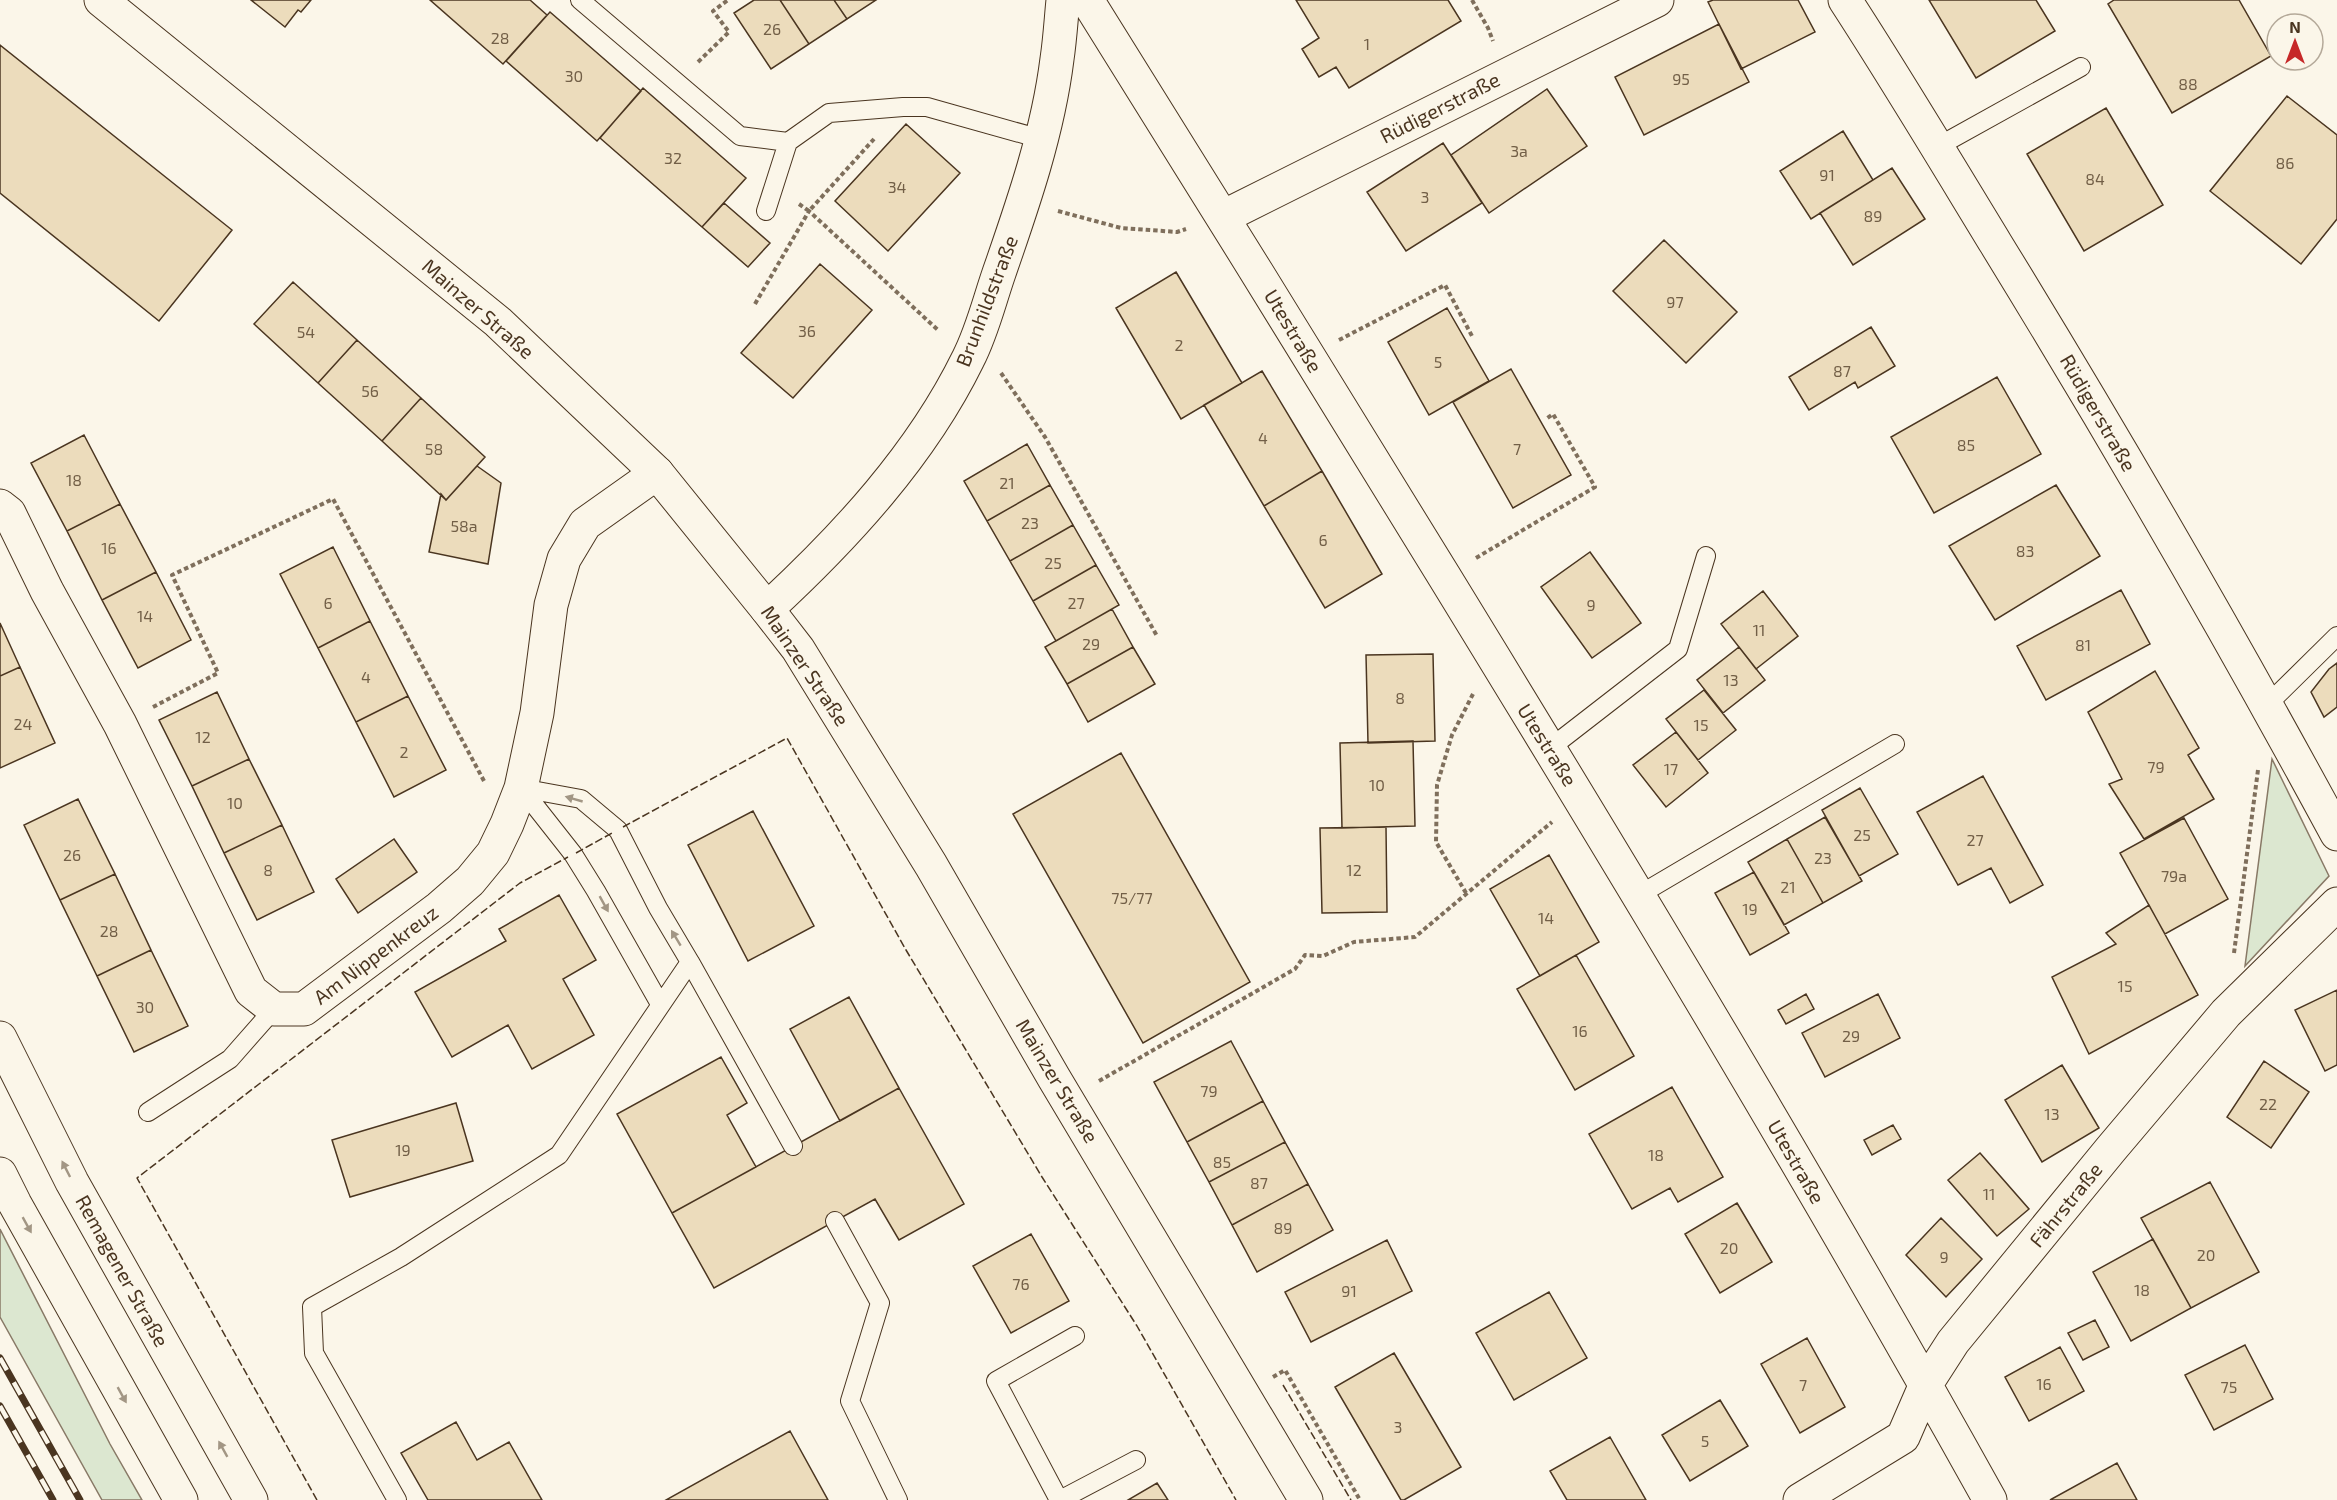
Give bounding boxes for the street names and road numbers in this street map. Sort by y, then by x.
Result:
street label: Rüdigerstraße [1376,67,1503,148]
street label: Brunhildstraße [950,232,1022,370]
street label: Mainzer Straße [418,253,539,363]
street label: Utestraße [1260,285,1328,376]
street label: Rüdigerstraße [2056,350,2142,475]
street label: Mainzer Straße [757,601,855,730]
street label: Utestraße [1513,699,1583,790]
street label: Am Nippenkreuz [309,900,442,1009]
street label: Mainzer Straße [1012,1014,1104,1147]
street label: Utestraße [1763,1115,1830,1208]
street label: Fährstraße [2024,1157,2107,1252]
street label: Remagener Straße [71,1190,175,1351]

